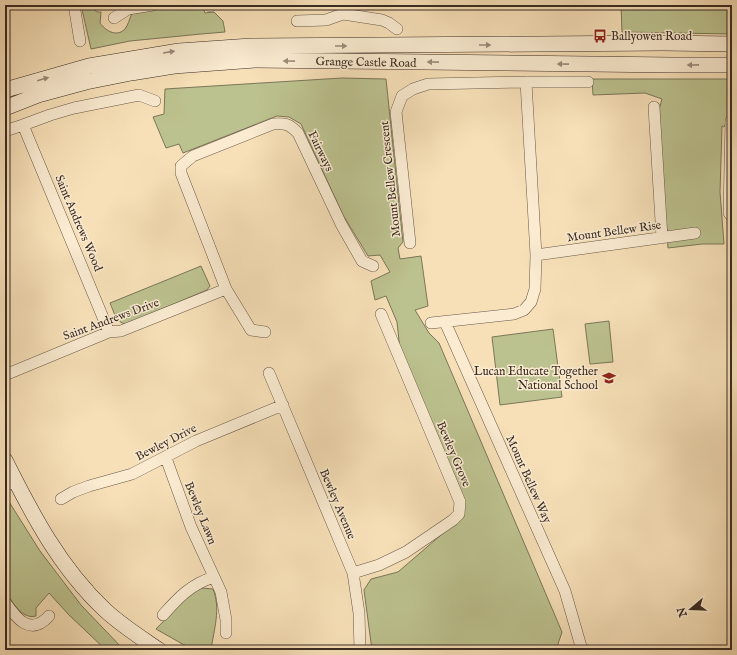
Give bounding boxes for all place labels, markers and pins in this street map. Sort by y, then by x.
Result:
bus stop icon: Ballyowen Road [592,28,608,44]
place label: Ballyowen Road [611,29,693,44]
place label: Lucan Educate Together National School [474,364,599,393]
school or university icon: Lucan Educate Together National School [601,370,617,386]

